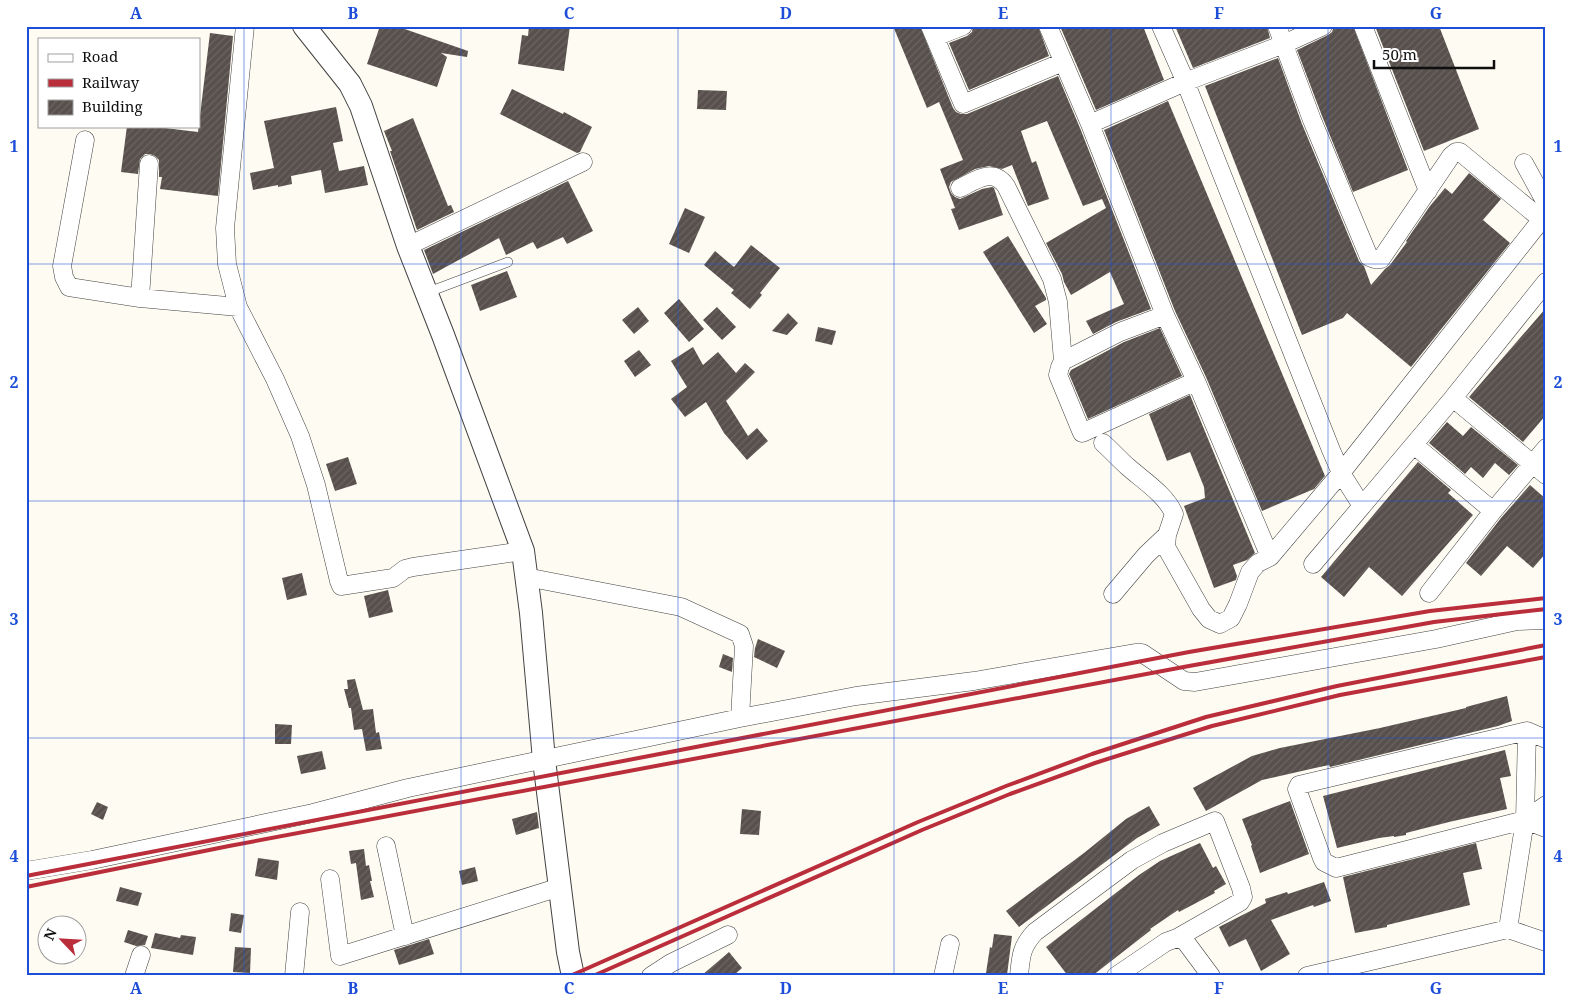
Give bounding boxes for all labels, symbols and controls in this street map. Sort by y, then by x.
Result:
text: A [130,2,143,24]
text: B [348,2,359,24]
text: C [564,2,575,24]
text: D [780,2,792,24]
text: E [998,2,1008,24]
text: F [1214,2,1224,24]
text: G [1430,2,1442,24]
legend [38,38,200,128]
scale bar [1374,38,1494,70]
text: 50 m [1382,44,1417,64]
text: Road [82,46,118,66]
text: Railway [82,72,140,92]
text: Building [82,96,143,116]
text: 1 [9,135,19,157]
text: 1 [1553,135,1563,157]
text: 2 [9,371,19,393]
text: 2 [1553,371,1563,393]
text: 3 [9,608,19,630]
text: 3 [1553,608,1563,630]
text: 4 [9,845,19,867]
text: 4 [1553,845,1563,867]
north arrow [38,914,88,964]
text: N [39,925,61,943]
text: A [130,977,143,999]
text: B [348,977,359,999]
text: C [564,977,575,999]
text: D [780,977,792,999]
text: E [998,977,1008,999]
text: F [1214,977,1224,999]
text: G [1430,977,1442,999]

